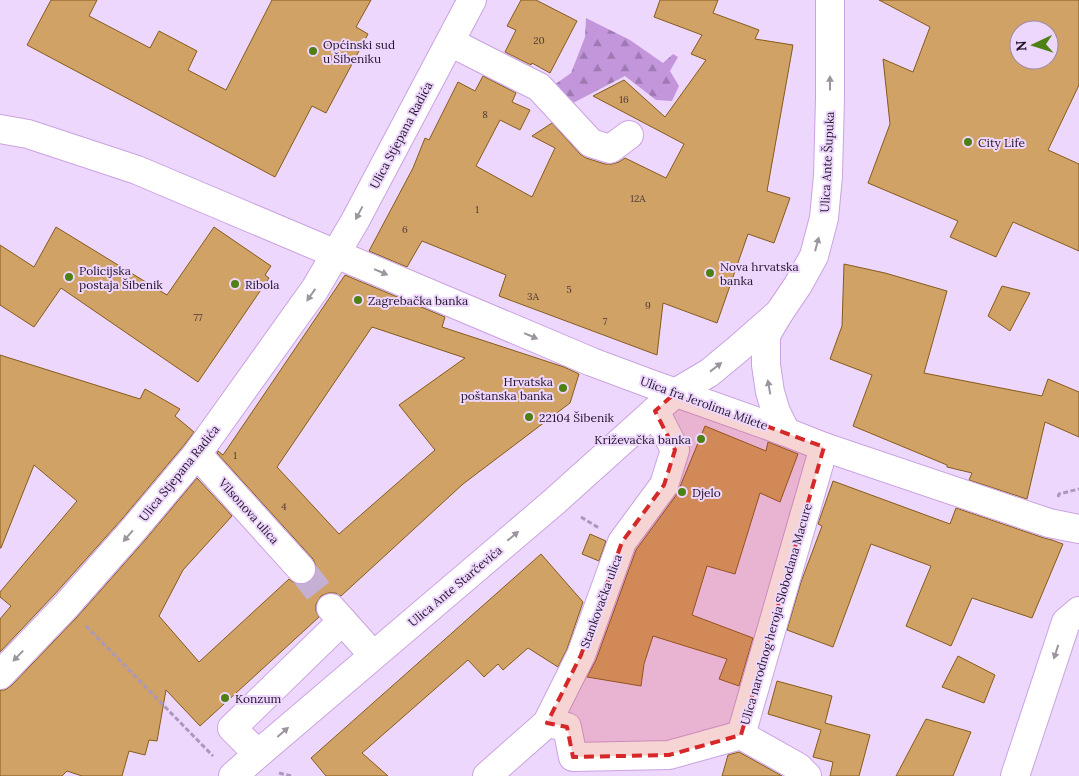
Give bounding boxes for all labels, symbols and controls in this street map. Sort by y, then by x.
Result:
north arrow [1009,20,1059,70]
house number: 20 [533,34,545,47]
place label: Općinski sud u Šibeniku [323,37,395,66]
text: N [1012,40,1030,52]
marker: Općinski sud u Šibeniku [307,45,319,57]
one-way arrow [826,75,834,91]
street label: Ulica Stjepana Radića [366,79,436,191]
house number: 16 [619,93,629,106]
house number: 8 [482,108,488,121]
street label: Ulica Ante Šupuka [817,111,837,213]
place label: City Life [978,135,1025,150]
marker: City Life [962,136,974,148]
house number: 12A [630,192,646,205]
house number: 1 [475,203,479,216]
one-way arrow [355,206,363,221]
house number: 6 [402,223,408,236]
one-way arrow [813,237,821,252]
place label: Nova hrvatska banka [720,259,799,288]
place label: Policijska postaja Šibenik [79,263,163,292]
marker: Nova hrvatska banka [704,267,716,279]
one-way arrow [374,269,388,277]
marker: Policijska postaja Šibenik [63,271,75,283]
place label: Ribola [245,277,279,292]
marker: Ribola [229,278,241,290]
house number: 5 [566,283,572,296]
one-way arrow [306,288,316,302]
house number: 3A [527,290,540,303]
place label: Zagrebačka banka [368,293,468,308]
marker: Zagrebačka banka [352,294,364,306]
house number: 9 [645,299,651,312]
house number: 77 [193,311,203,324]
house number: 7 [603,315,608,328]
one-way arrow [524,332,539,340]
one-way arrow [709,362,722,373]
street label: Ulica fra Jerolima Milete [638,373,770,433]
place label: Hrvatska poštanska banka [461,374,553,403]
one-way arrow [765,378,773,394]
marker: Hrvatska poštanska banka [557,382,569,394]
place label: 22104 Šibenik [539,410,615,425]
marker: 22104 Šibenik [523,411,535,423]
street label: Ulica Stjepana Radića [136,422,222,524]
place label: Križevačka banka [594,432,691,447]
marker: Križevačka banka [695,433,707,445]
house number: 1 [233,449,237,462]
street label: Vilsonova ulica [215,474,282,547]
place label: Djelo [692,485,721,500]
marker: Djelo [676,486,688,498]
house number: 4 [281,500,287,513]
street label: Ulica narodnog heroja Slobodana Macure [737,501,815,727]
one-way arrow [122,529,134,541]
one-way arrow [507,530,519,542]
street label: Ulica Ante Starčevića [405,542,505,630]
street label: Stankovačka ulica [577,552,625,650]
one-way arrow [1052,645,1060,660]
one-way arrow [13,649,25,661]
place label: Konzum [235,691,282,706]
marker: Konzum [219,692,231,704]
one-way arrow [277,727,289,738]

